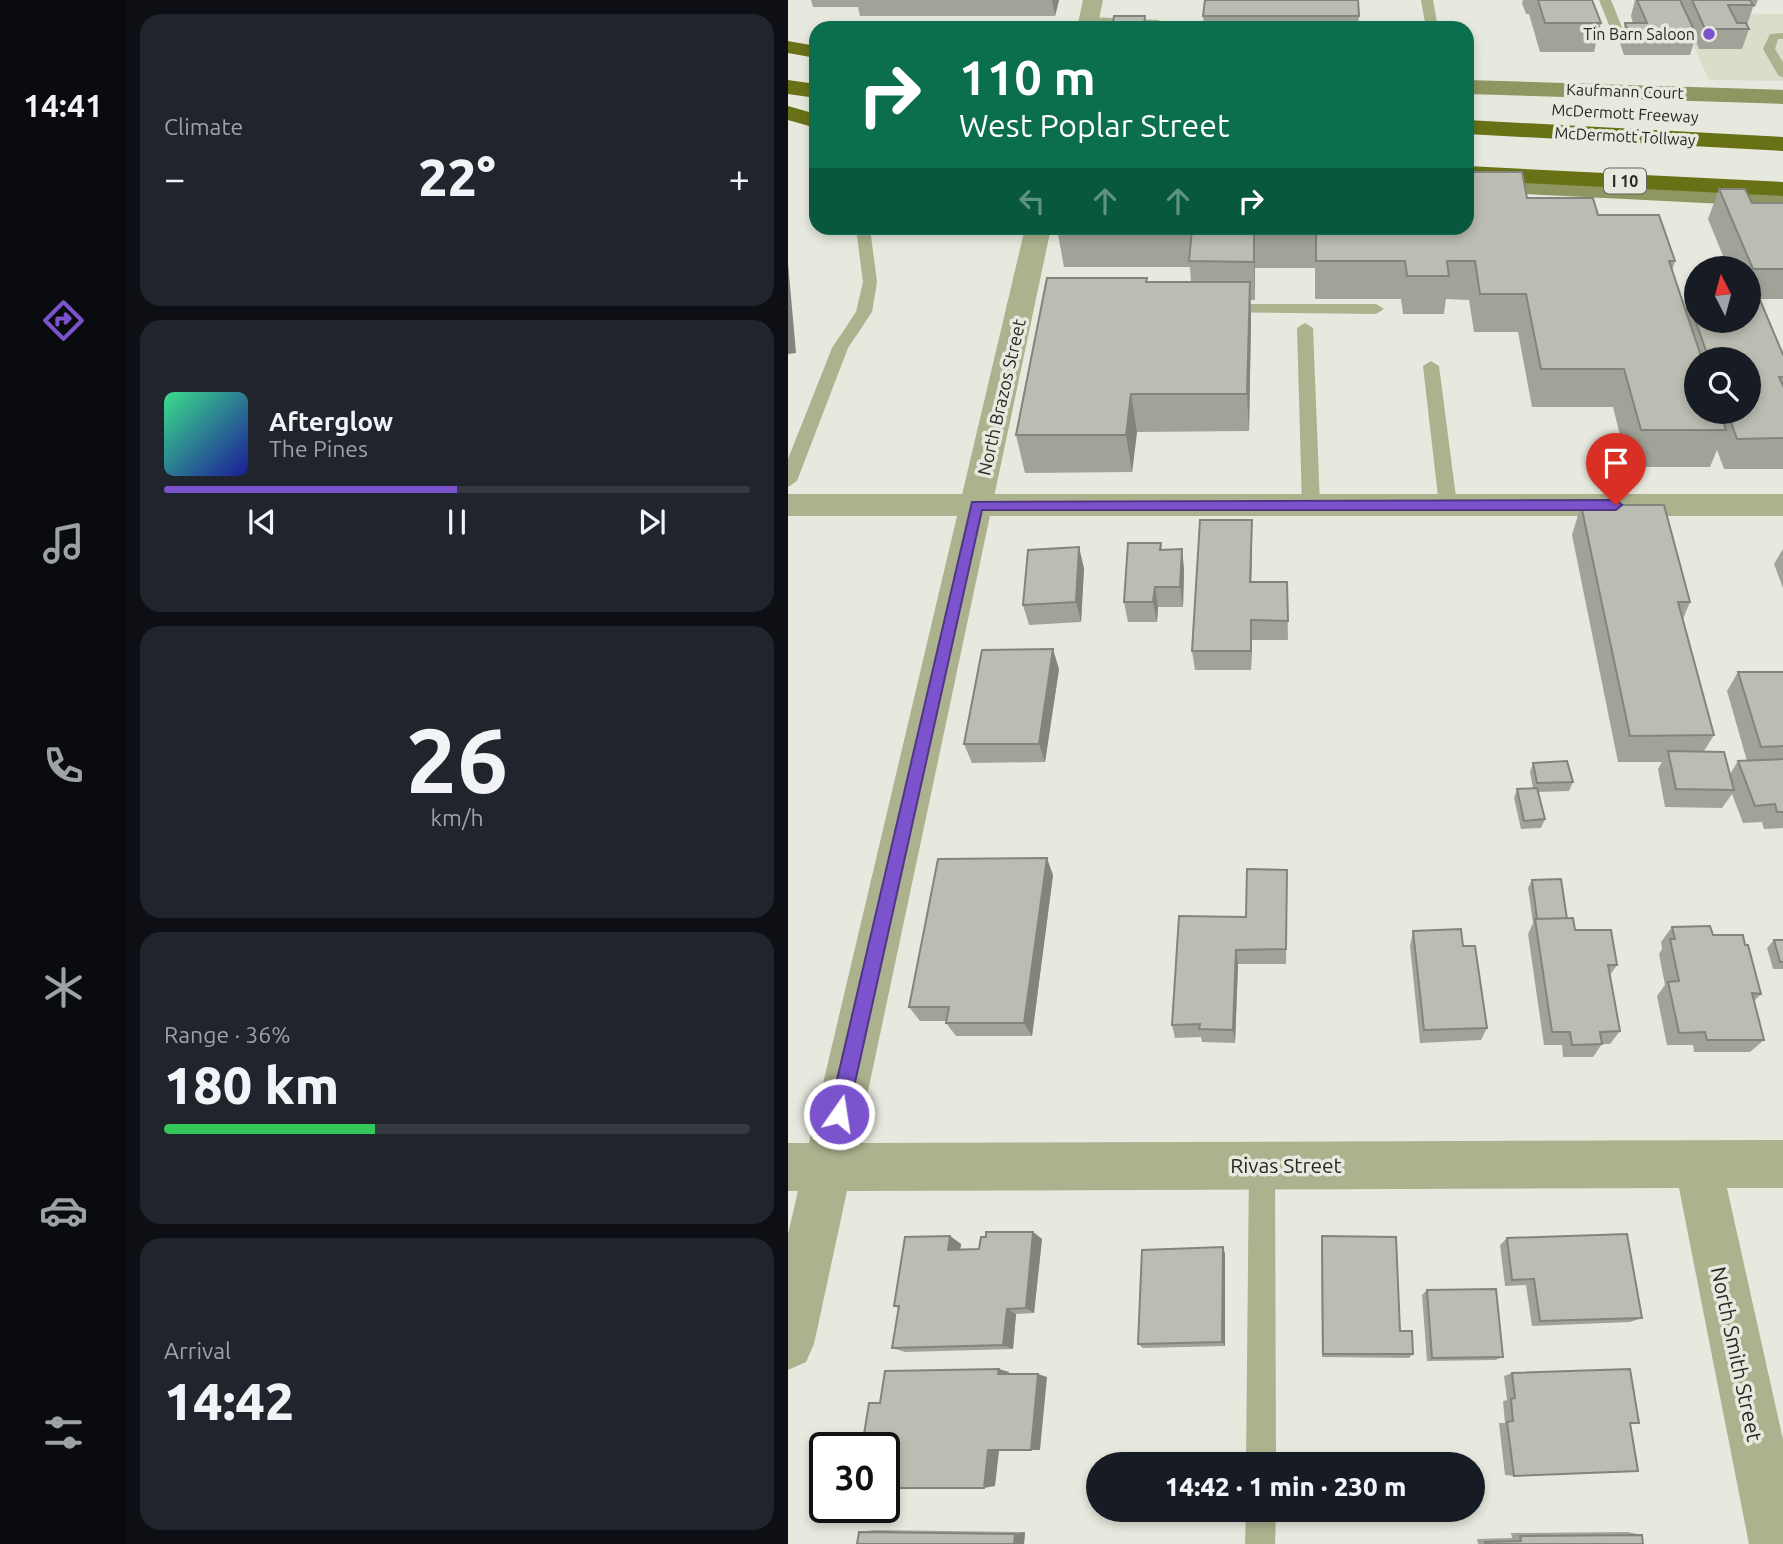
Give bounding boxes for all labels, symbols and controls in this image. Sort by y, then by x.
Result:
place label: Tin Barn Saloon [1583,25,1695,43]
marker: Tin Barn Saloon [1701,26,1717,42]
icon: right [844,49,935,140]
text: 110 m [959,49,1096,104]
street label: Kaufmann Court [1566,80,1685,102]
text: 14:41 [23,87,103,123]
street label: McDermott Freeway [1551,100,1699,126]
text: West Poplar Street [959,107,1230,143]
text: Climate [164,114,243,139]
street label: McDermott Tollway [1554,123,1696,149]
text: 22° [418,148,496,206]
text: − [164,157,185,199]
text: + [729,157,750,199]
road number: I 10 [1604,168,1646,194]
icon: left [1013,182,1051,220]
icon: ahead [1086,182,1124,220]
icon: ahead [1159,182,1197,220]
icon: right [1232,182,1270,220]
north arrow [1684,256,1761,332]
map controls [1684,256,1761,424]
icon: directions [39,296,88,345]
street label: North Brazos Street [973,317,1029,477]
button: search [1684,347,1761,424]
text: Afterglow [269,407,393,436]
pin [1586,433,1646,505]
text: The Pines [269,436,368,461]
icon: arrive [1597,444,1635,482]
icon: previous [243,503,281,541]
icon: pause [438,503,476,541]
icon: next [633,503,671,541]
icon: music [39,519,88,568]
text: 26 [406,708,508,810]
icon: phone [39,741,88,790]
text: km/h [430,805,484,830]
icon: climate [39,963,88,1012]
text: Range · 36% [164,1022,291,1047]
text: 180 km [164,1056,339,1114]
position arrow [802,1077,876,1151]
street label: Rivas Street [1230,1153,1342,1177]
icon: car [39,1186,88,1235]
street label: North Smith Street [1707,1264,1767,1444]
text: Arrival [164,1338,231,1363]
text: 14:42 [164,1372,294,1430]
icon: filters [39,1408,88,1457]
speed limit sign: 30 [809,1432,900,1523]
text: 14:42 · 1 min · 230 m [1165,1472,1406,1501]

